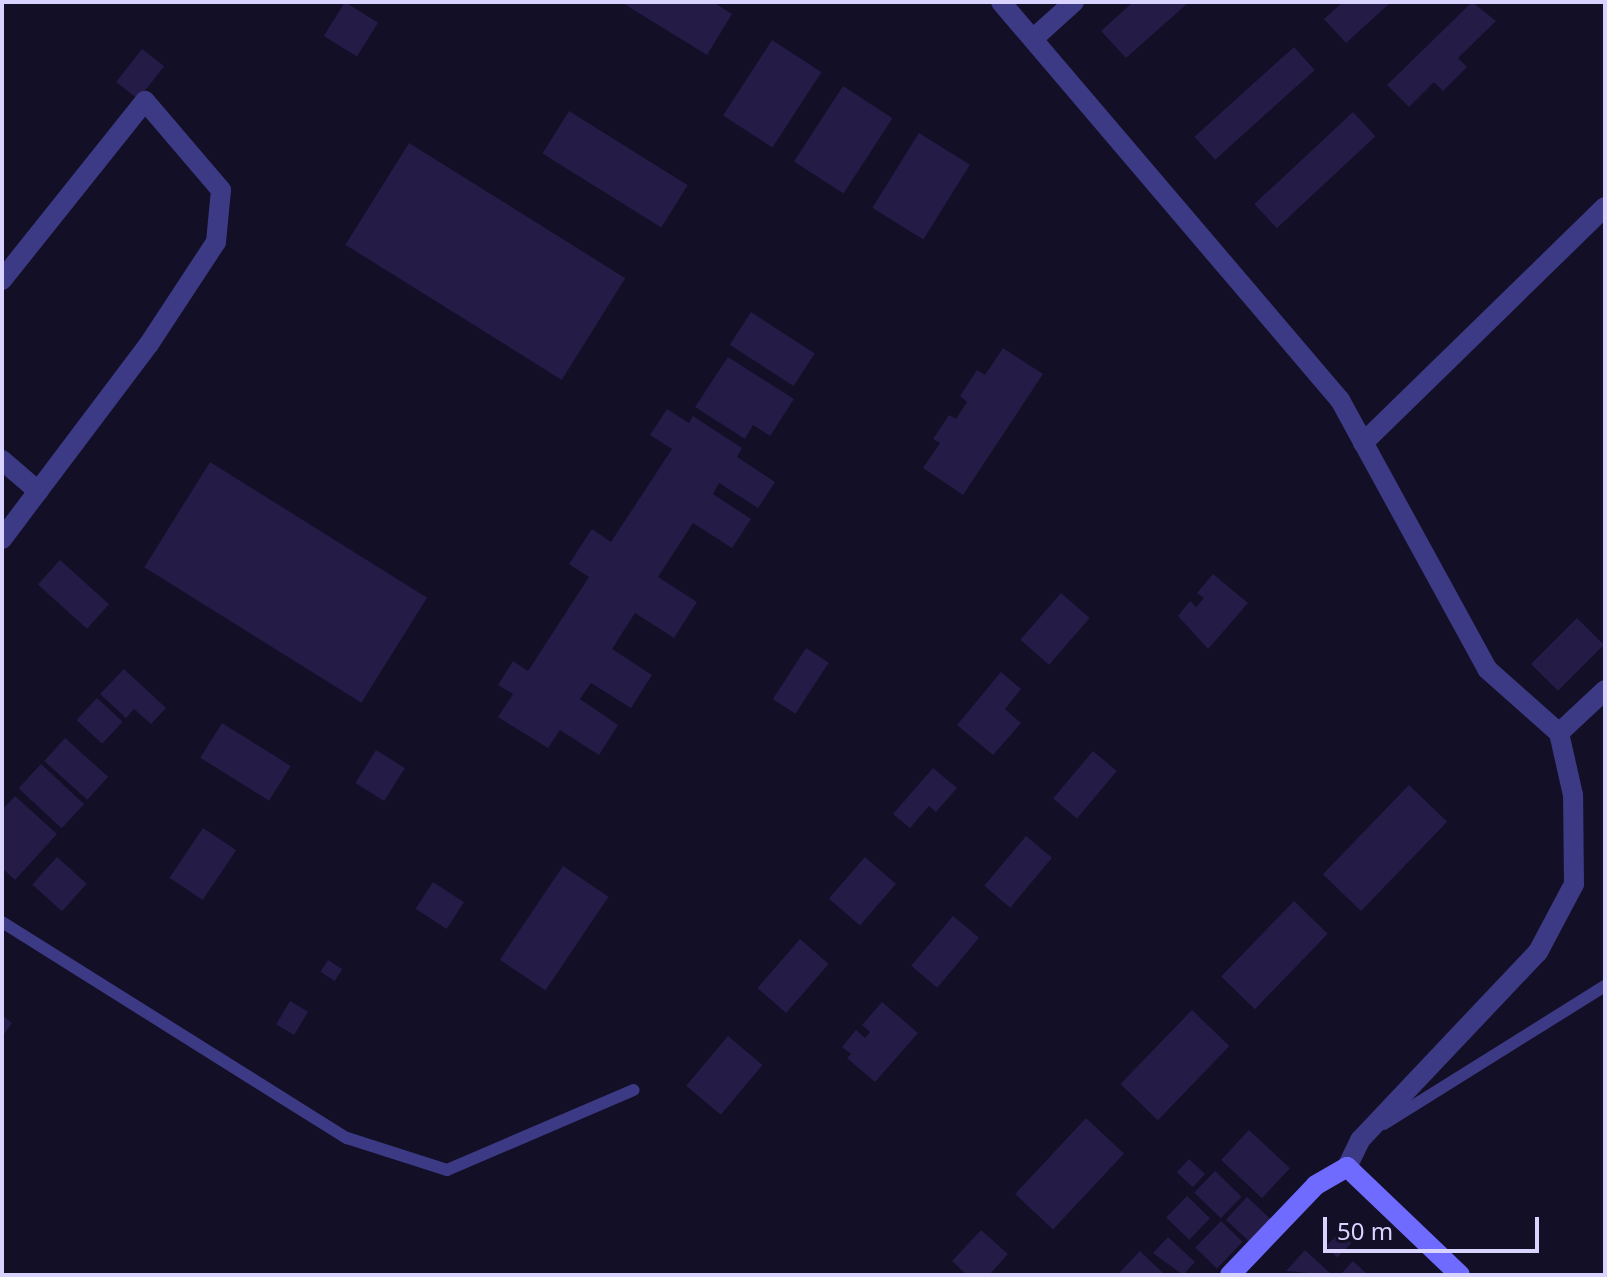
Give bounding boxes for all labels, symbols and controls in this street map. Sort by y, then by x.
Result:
scale bar [1327,1201,1543,1251]
text: 50 m [1337,1214,1393,1247]

